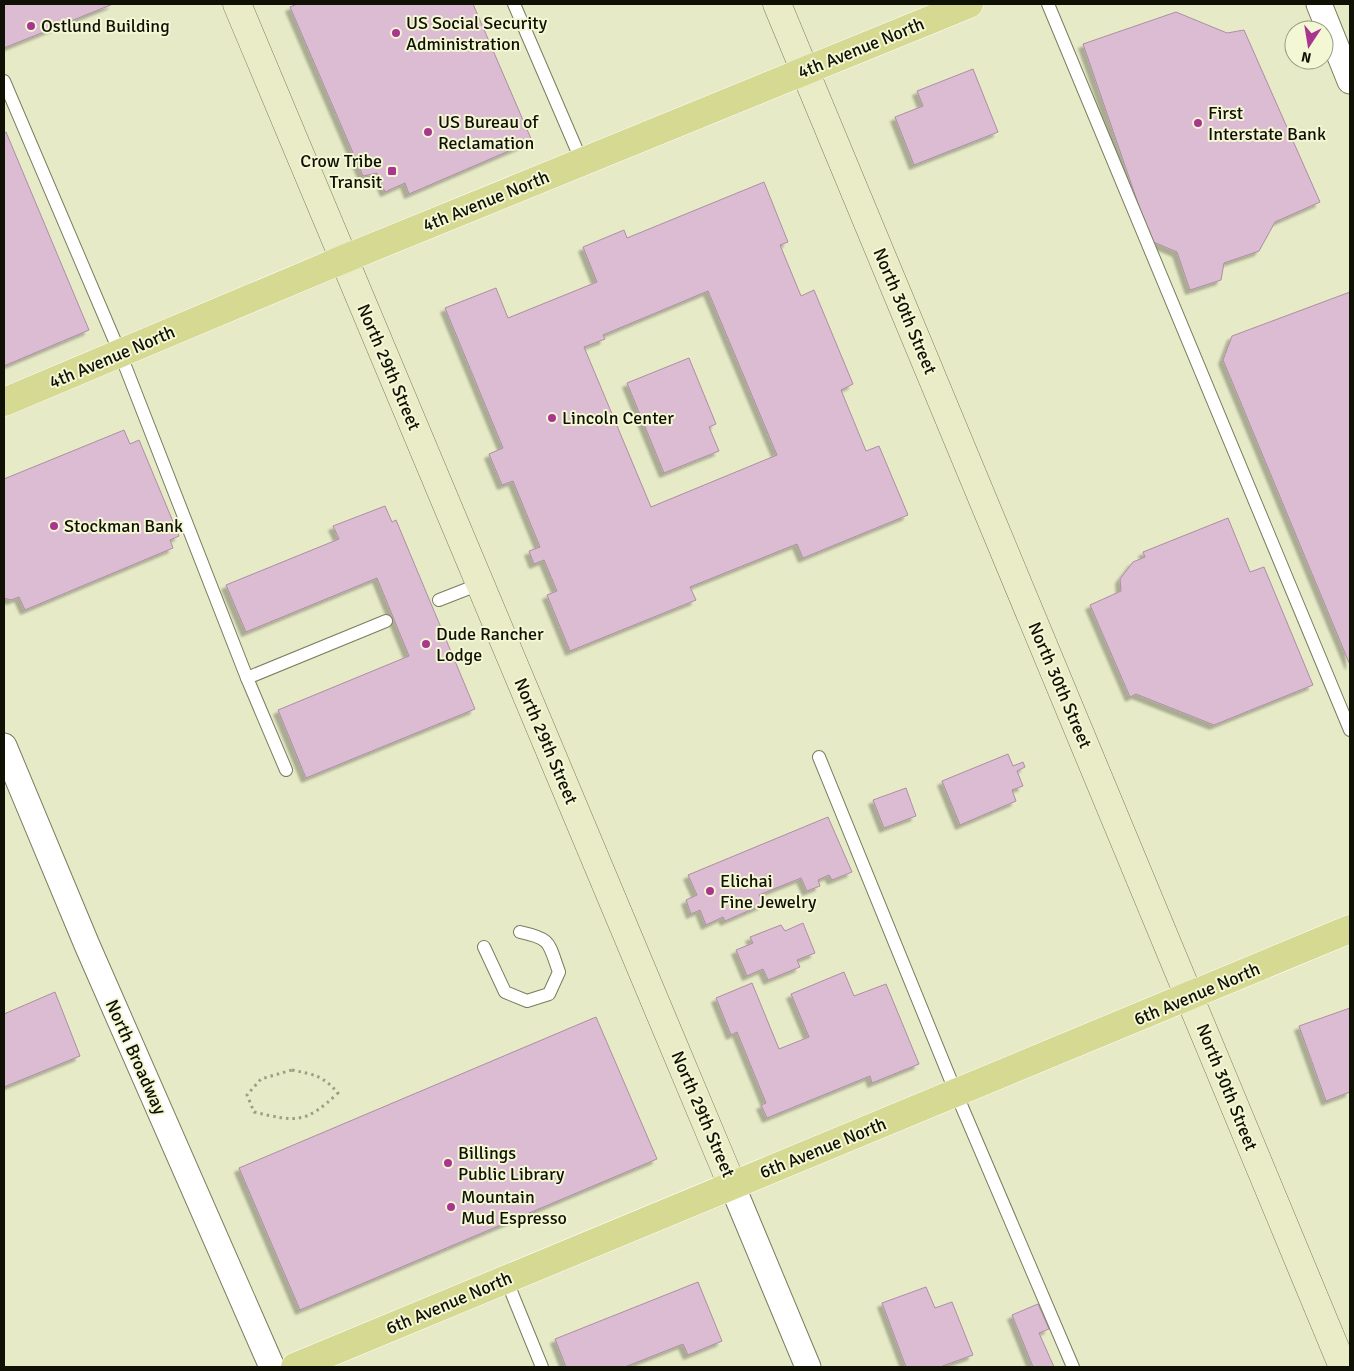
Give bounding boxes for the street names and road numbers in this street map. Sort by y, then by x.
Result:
street label: 4th Avenue North [794,13,928,83]
street label: 4th Avenue North [419,166,553,236]
street label: North 30th Street [868,245,942,377]
street label: North 29th Street [352,301,426,433]
street label: 4th Avenue North [46,321,178,393]
street label: North 30th Street [1023,619,1097,751]
street label: North 29th Street [509,675,583,807]
street label: 6th Avenue North [1131,958,1263,1030]
street label: North Broadway [101,996,171,1118]
street label: North 30th Street [1192,1020,1262,1154]
street label: North 29th Street [666,1048,740,1180]
street label: 6th Avenue North [756,1113,890,1183]
street label: 6th Avenue North [383,1267,515,1339]

